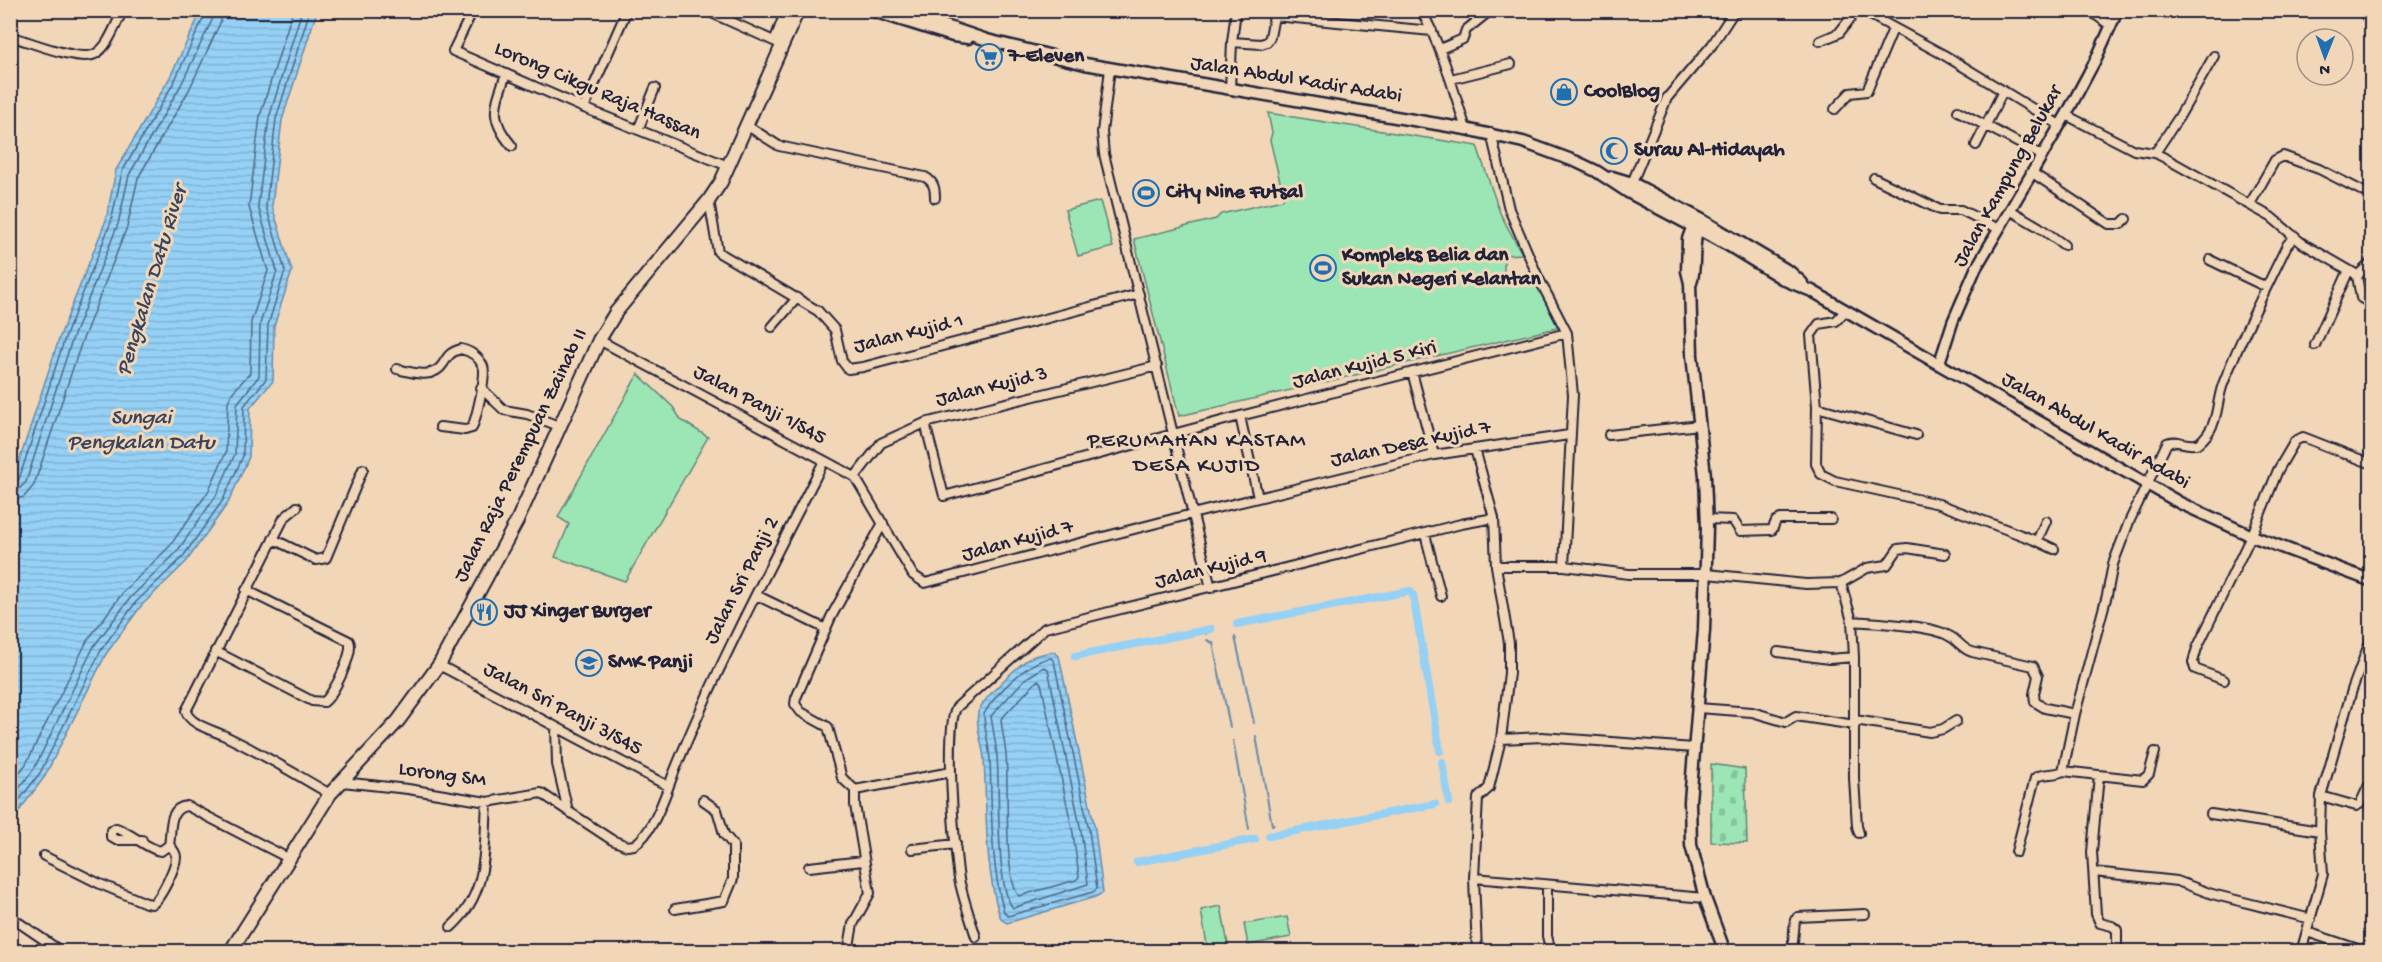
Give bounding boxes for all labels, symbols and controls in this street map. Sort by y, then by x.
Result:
north arrow [2295,27,2355,87]
street label: Lorong Cikgu Raja Hassan [490,37,704,147]
supermarket icon: 7-Eleven [974,42,1004,72]
place label: 7-Eleven [1007,45,1085,70]
street label: Jalan Abdul Kadir Adabi [1188,52,1404,110]
text: N [2319,59,2330,78]
shop icon: CoolBlog [1549,77,1579,107]
place label: CoolBlog [1583,80,1660,105]
street label: Jalan Kampung Belukar [1949,80,2070,272]
mosque icon: Surau Al-Hidayah [1599,136,1629,166]
place label: Surau Al-Hidayah [1634,139,1786,164]
sports icon: City Nine Futsal [1131,178,1161,208]
water label: Pengkalan Datu River [112,179,196,379]
place label: City Nine Futsal [1165,181,1303,206]
place label: Kompleks Belia dan Sukan Negeri Kelantan [1341,244,1542,293]
sports icon: Kompleks Belia dan Sukan Negeri Kelantan [1308,253,1338,283]
street label: Jalan Kujid 1 [852,309,966,361]
street label: Jalan Raja Perempuan Zainab II [450,325,594,587]
street label: Jalan Kujid 5 Kiri [1290,336,1440,396]
street label: Jalan Panji 1/S45 [688,360,830,452]
street label: Jalan Kujid 3 [934,362,1050,414]
street label: Jalan Abdul Kadir Adabi [1996,368,2194,496]
water label: Sungai Pengkalan Datu [67,406,216,457]
street label: Jalan Desa Kujid 7 [1329,416,1494,474]
district label: PERUMAHAN KASTAM DESA KUJID [1086,429,1307,480]
street label: Jalan Sri Panji 2 [700,513,786,649]
street label: Jalan Kujid 7 [960,515,1077,569]
street label: Jalan Kujid 9 [1153,544,1270,596]
restaurant icon: JJ Xinger Burger [469,597,499,627]
place label: JJ Xinger Burger [503,600,653,625]
school or university icon: SMK Panji [574,648,604,678]
place label: SMK Panji [608,651,693,676]
street label: Jalan Sri Panji 3/S45 [478,658,646,762]
street label: Lorong SM [397,757,488,795]

